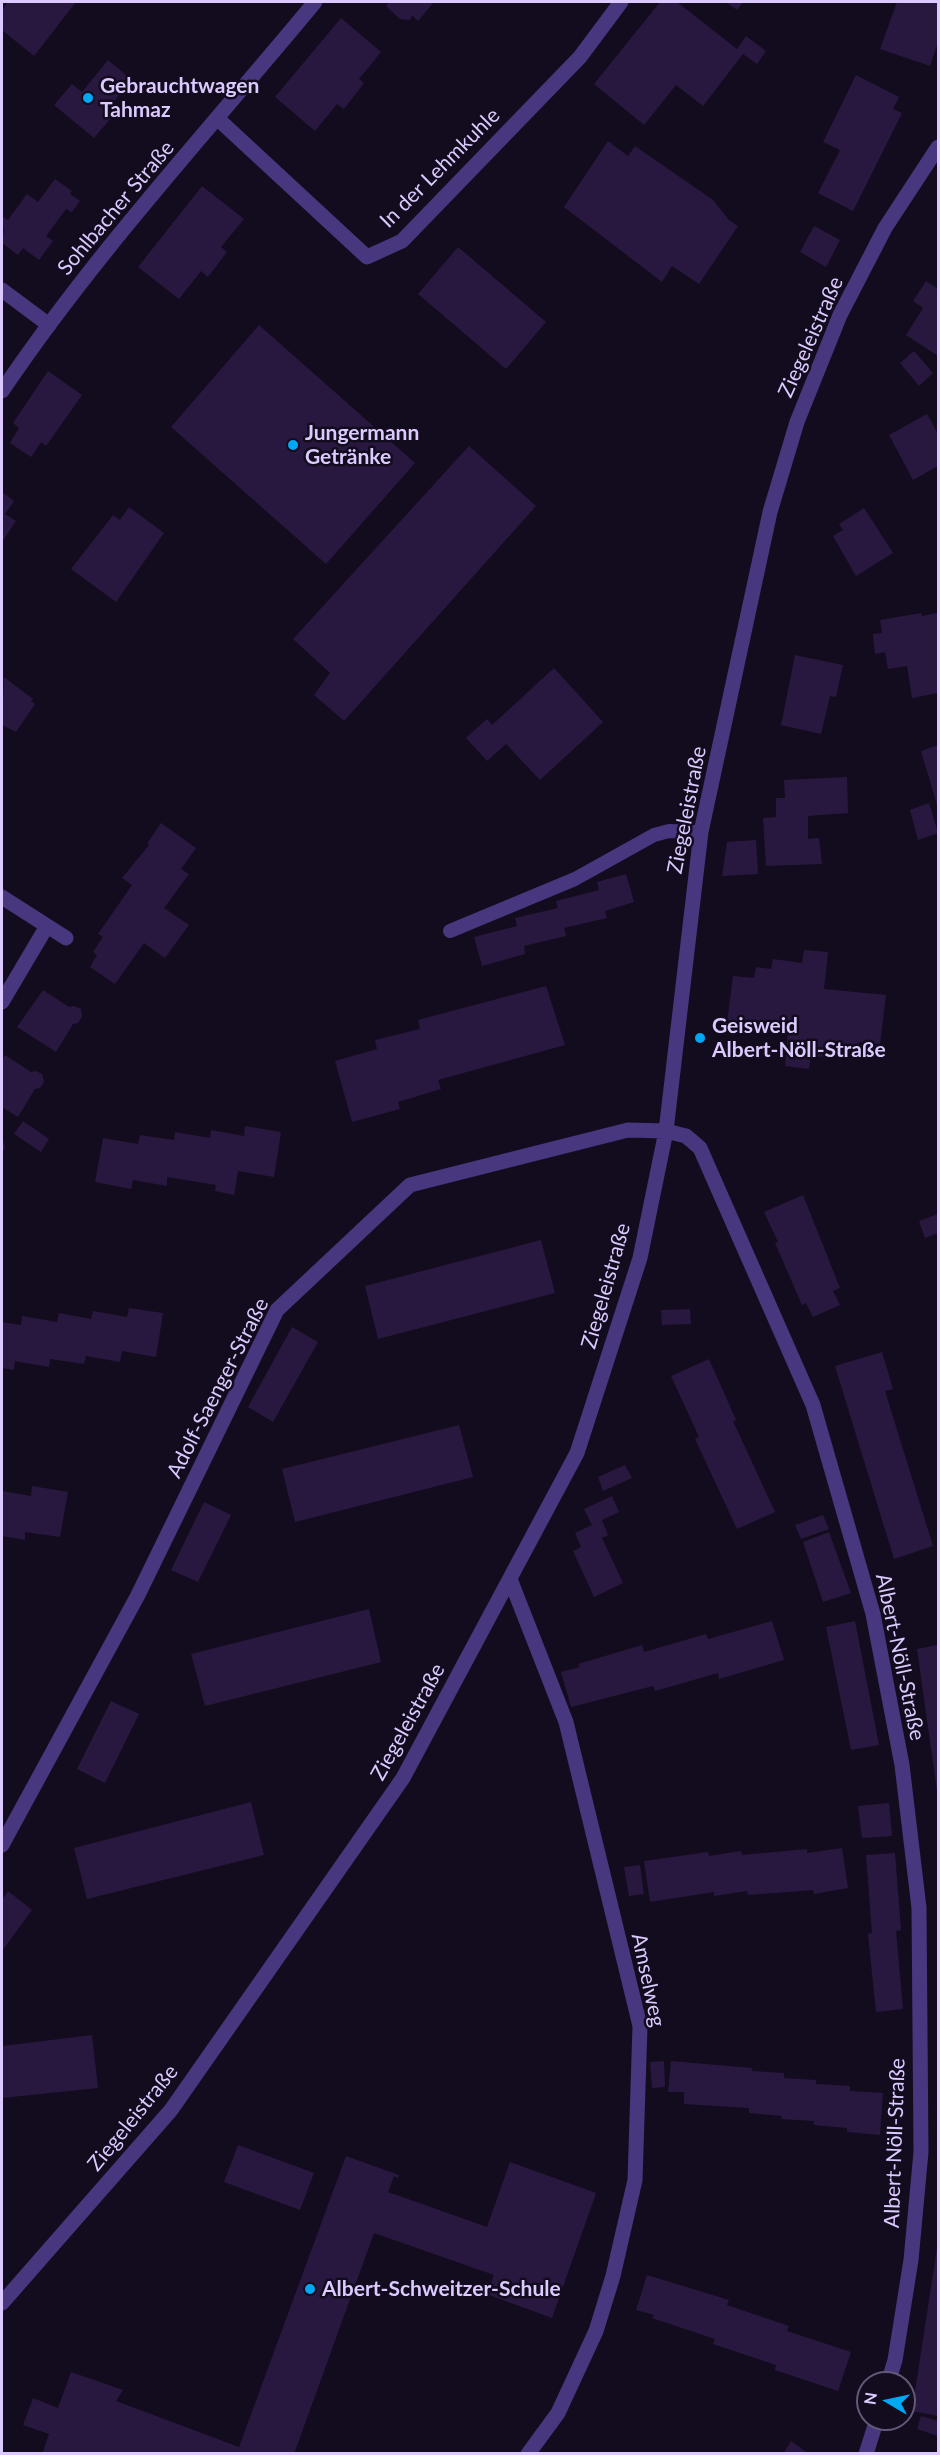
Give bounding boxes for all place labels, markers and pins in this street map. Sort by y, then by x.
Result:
place label: Gebrauchtwagen Tahmaz [100,73,259,123]
marker: Gebrauchtwagen Tahmaz [81,91,95,105]
place label: Jungermann Getränke [305,420,419,470]
marker: Jungermann Getränke [286,438,300,452]
place label: Geisweid Albert-Nöll-Straße [712,1013,886,1063]
marker: Geisweid Albert-Nöll-Straße [693,1031,707,1045]
place label: Albert-Schweitzer-Schule [322,2276,561,2302]
marker: Albert-Schweitzer-Schule [303,2282,317,2296]

